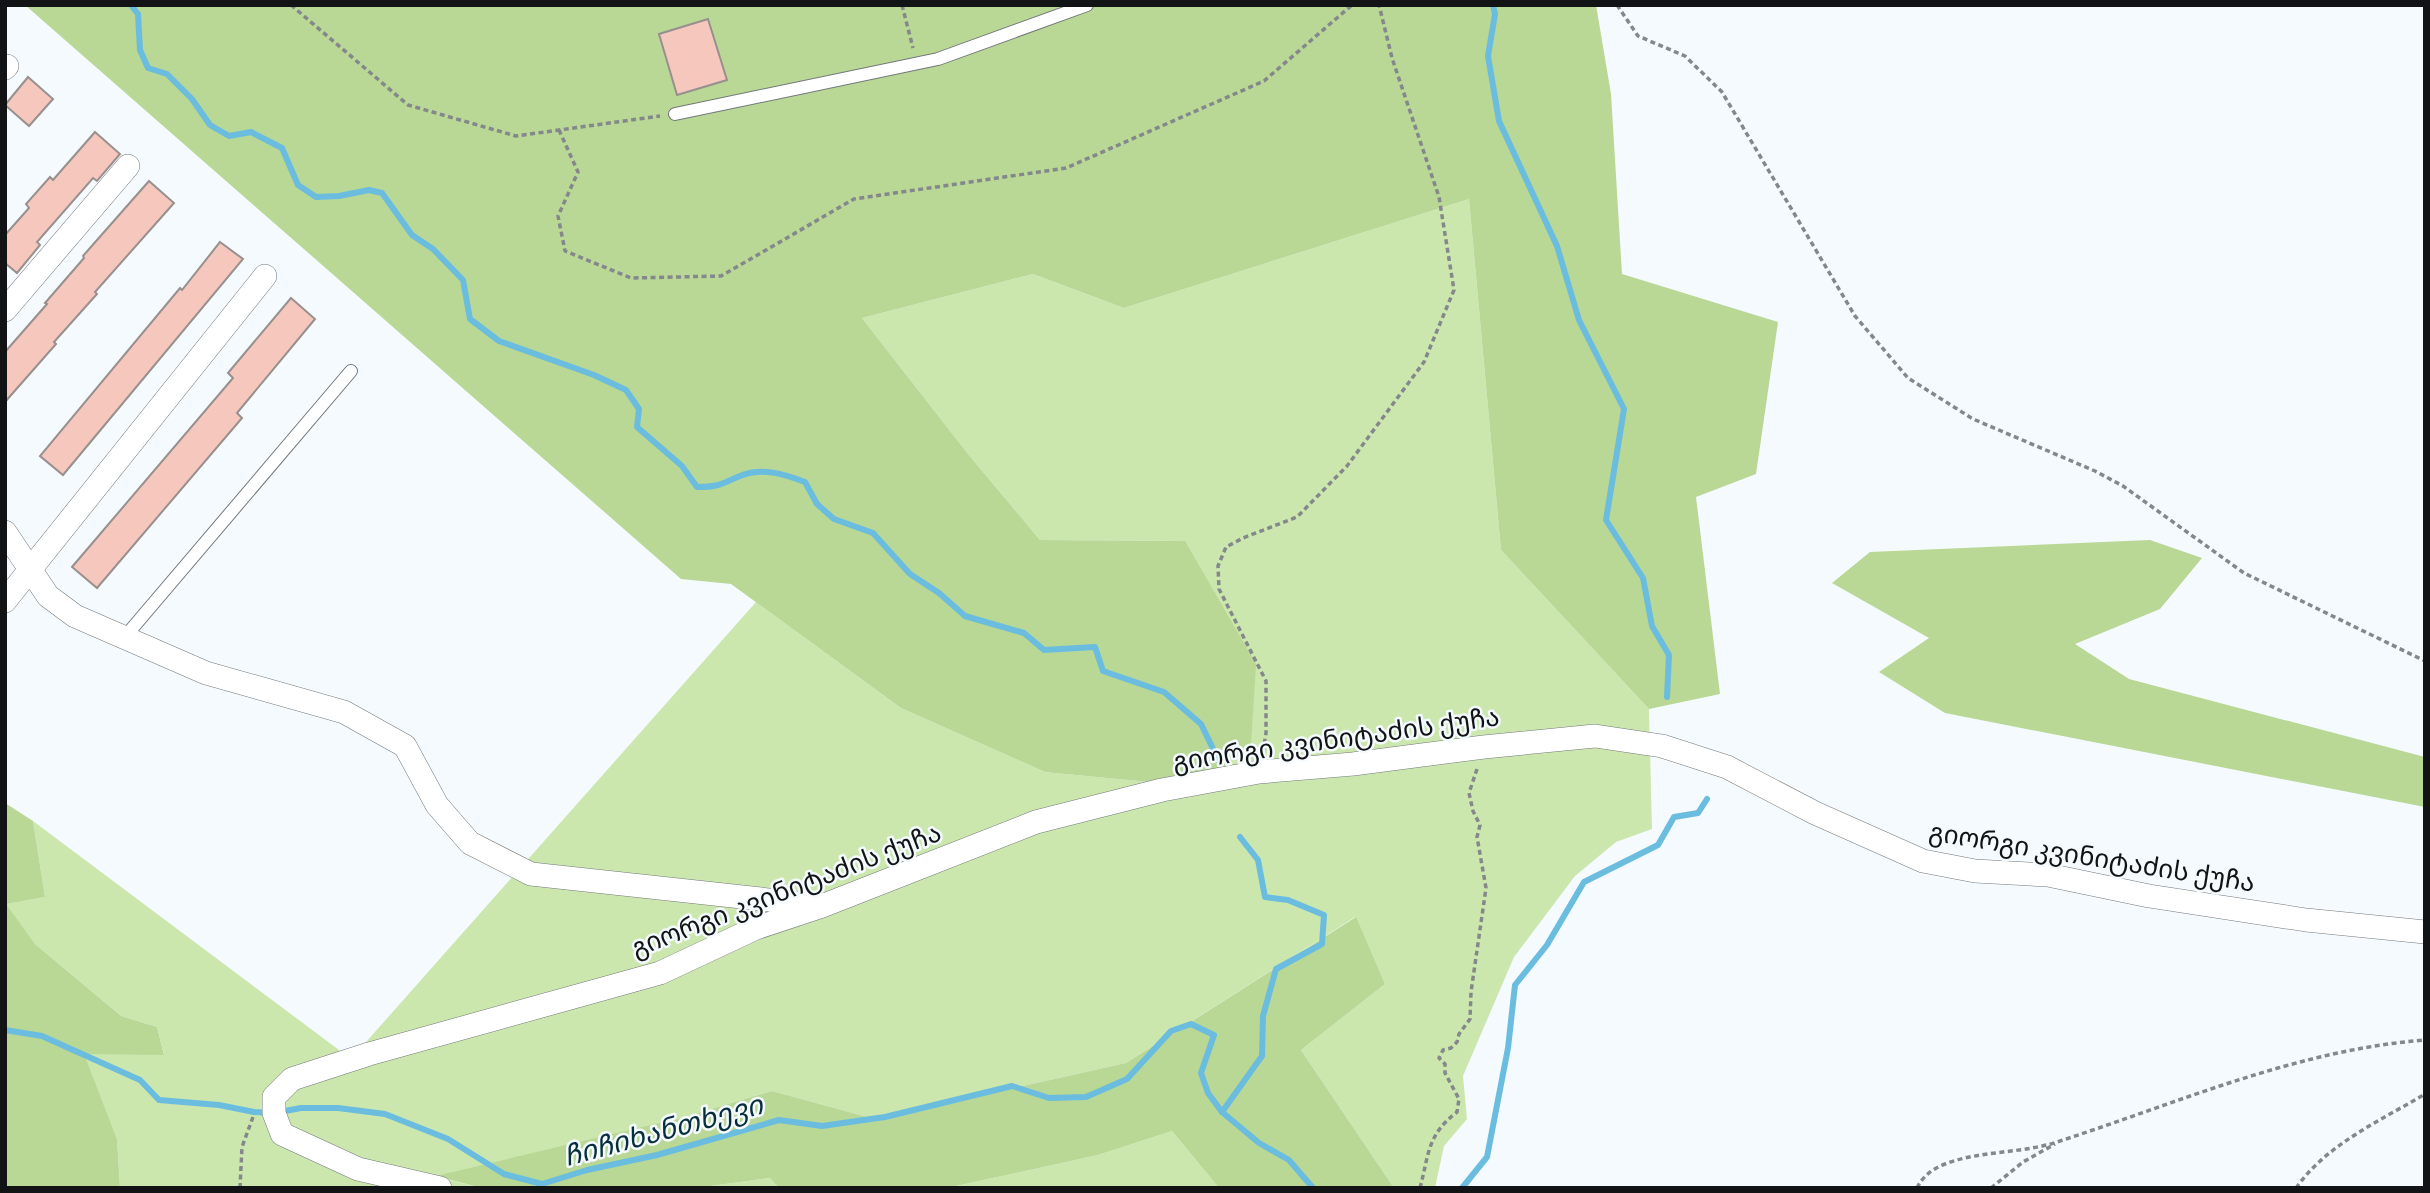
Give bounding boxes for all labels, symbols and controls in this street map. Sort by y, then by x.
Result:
street label: გიორგი კვინიტაძის ქუჩა [1171,700,1501,778]
street label: გიორგი კვინიტაძის ქუჩა [1927,815,2257,899]
street label: გიორგი კვინიტაძის ქუჩა [626,816,946,964]
water label: ჩიჩიხანთხევი [560,1087,768,1173]

